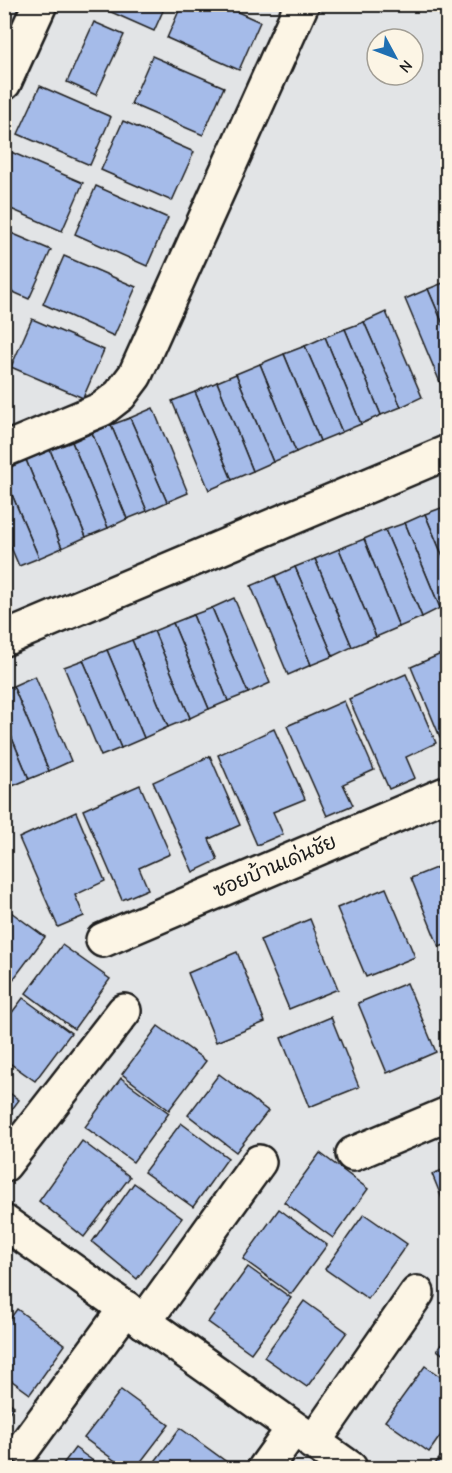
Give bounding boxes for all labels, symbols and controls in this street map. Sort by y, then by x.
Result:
north arrow [365,27,425,87]
text: N [395,56,416,76]
street label: ซอยบ้านเด่นชัย [209,828,340,902]

